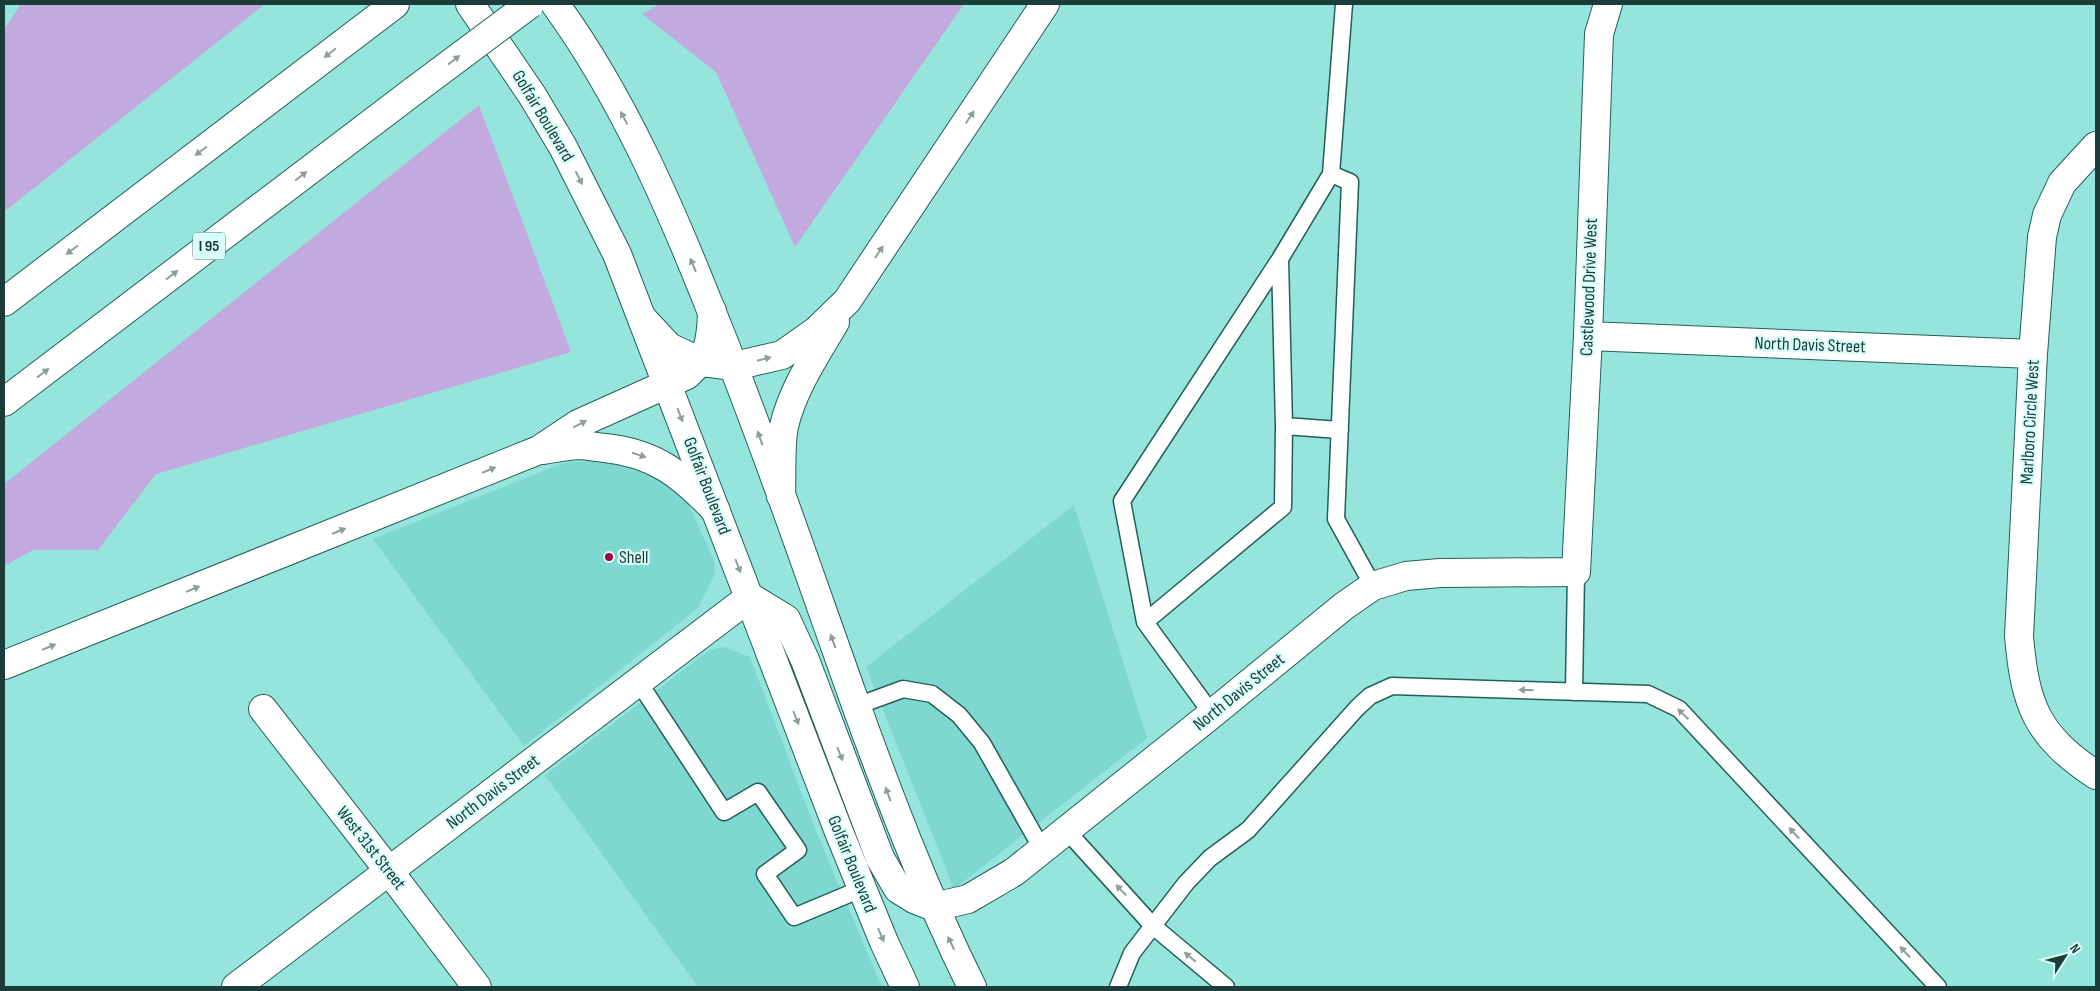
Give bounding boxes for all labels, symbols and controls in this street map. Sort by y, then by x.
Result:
one-way arrow [324,47,337,58]
one-way arrow [447,55,460,66]
street label: Golfair Boulevard [508,67,578,165]
one-way arrow [965,110,975,124]
one-way arrow [620,111,628,126]
one-way arrow [195,146,208,157]
one-way arrow [294,171,307,182]
one-way arrow [575,171,583,186]
street label: Castlewood Drive West [1576,217,1602,356]
road number: I 95 [193,232,225,260]
one-way arrow [65,245,79,255]
one-way arrow [875,245,884,259]
one-way arrow [689,258,697,272]
one-way arrow [165,269,178,280]
street label: North Davis Street [1754,333,1866,357]
one-way arrow [756,355,771,363]
street label: Marlboro Circle West [2016,359,2044,485]
one-way arrow [36,368,50,378]
one-way arrow [677,407,684,422]
one-way arrow [573,420,587,428]
one-way arrow [756,431,763,446]
street label: Golfair Boulevard [679,434,735,538]
one-way arrow [632,452,647,460]
one-way arrow [482,466,497,473]
one-way arrow [332,527,347,535]
place label: Shell [619,547,648,568]
marker: Shell [603,551,615,563]
one-way arrow [734,559,742,574]
one-way arrow [186,585,201,593]
one-way arrow [829,633,837,648]
one-way arrow [42,643,57,651]
street label: North Davis Street [1189,649,1289,735]
one-way arrow [1518,686,1534,694]
one-way arrow [1677,708,1689,720]
one-way arrow [792,711,800,726]
one-way arrow [837,747,845,761]
street label: North Davis Street [442,750,544,834]
one-way arrow [884,786,892,801]
street label: West 31st Street [332,802,410,894]
street label: Golfair Boulevard [823,812,881,916]
one-way arrow [1788,827,1800,839]
one-way arrow [1115,885,1127,897]
one-way arrow [877,927,885,942]
north arrow [2040,931,2090,981]
one-way arrow [947,936,955,950]
text: N [2066,941,2084,957]
one-way arrow [1899,946,1911,958]
one-way arrow [1183,951,1196,962]

